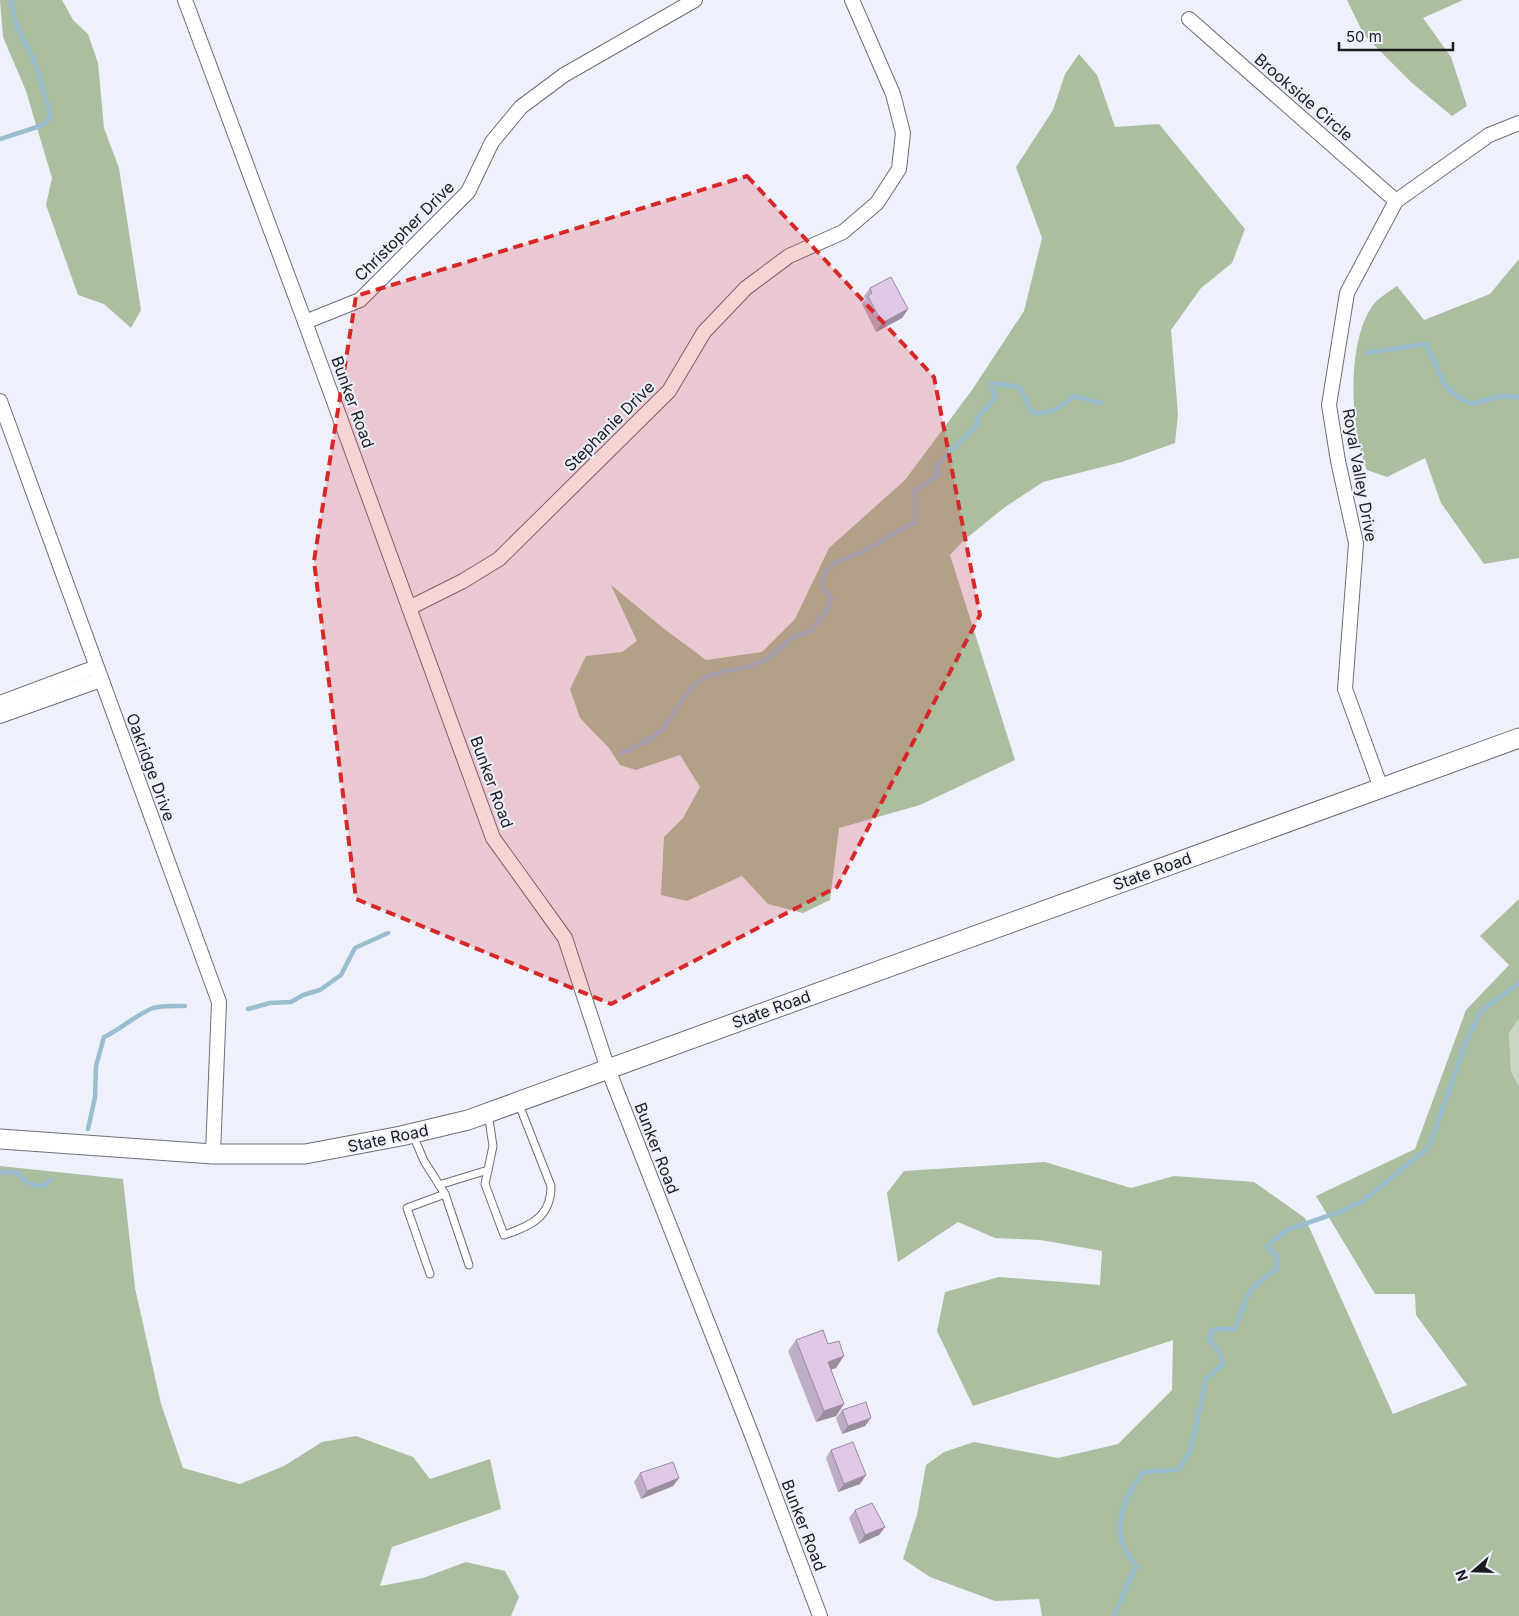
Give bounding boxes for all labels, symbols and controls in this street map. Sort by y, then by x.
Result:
scale bar [1339,20,1453,52]
text: 50 m [1346,27,1382,46]
street label: Brookside Circle [1251,49,1357,145]
street label: Christopher Drive [350,177,458,285]
street label: Bunker Road [327,353,379,451]
street label: Stephanie Drive [560,377,658,475]
street label: Royal Valley Drive [1338,407,1382,543]
street label: Oakridge Drive [122,710,180,824]
street label: Bunker Road [466,733,518,831]
street label: State Road [1110,848,1194,894]
street label: State Road [729,986,813,1032]
street label: Bunker Road [630,1099,684,1197]
street label: State Road [346,1120,430,1156]
street label: Bunker Road [777,1476,831,1574]
north arrow [1449,1546,1499,1596]
text: N [1452,1568,1471,1584]

